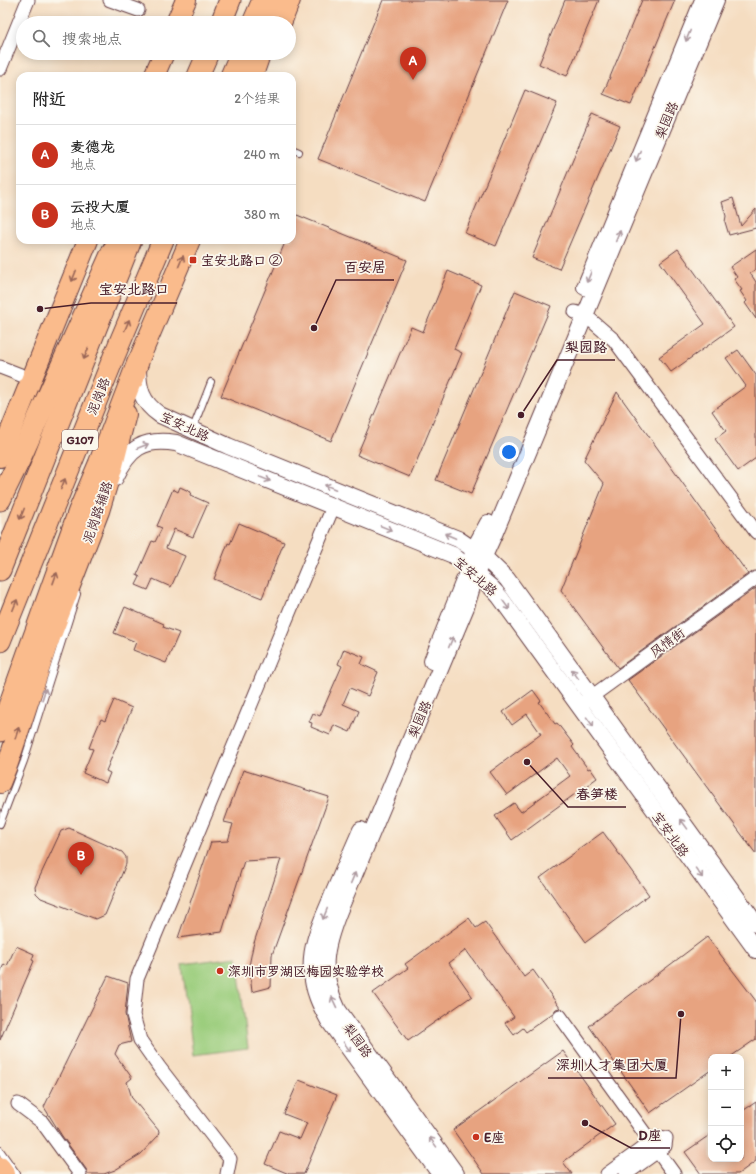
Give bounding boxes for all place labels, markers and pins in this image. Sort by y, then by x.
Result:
pin: A [400,47,426,80]
place label: 宝安北路口 ② [201,253,282,268]
callout: 百安居 [336,254,394,280]
marker: 宝安北路口 ② [188,255,198,265]
callout: 宝安北路口 [91,277,177,303]
callout: 梨园路 [557,334,615,360]
callout: 春笋楼 [568,781,626,807]
pin: B [68,842,94,875]
place label: 深圳市罗湖区梅园实验学校 [228,964,384,979]
marker: 深圳市罗湖区梅园实验学校 [215,966,225,976]
callout: 深圳人才集团大厦 [548,1052,676,1078]
callout: D座 [631,1122,670,1148]
place label: E座 [484,1130,504,1145]
marker: E座 [471,1132,481,1142]

